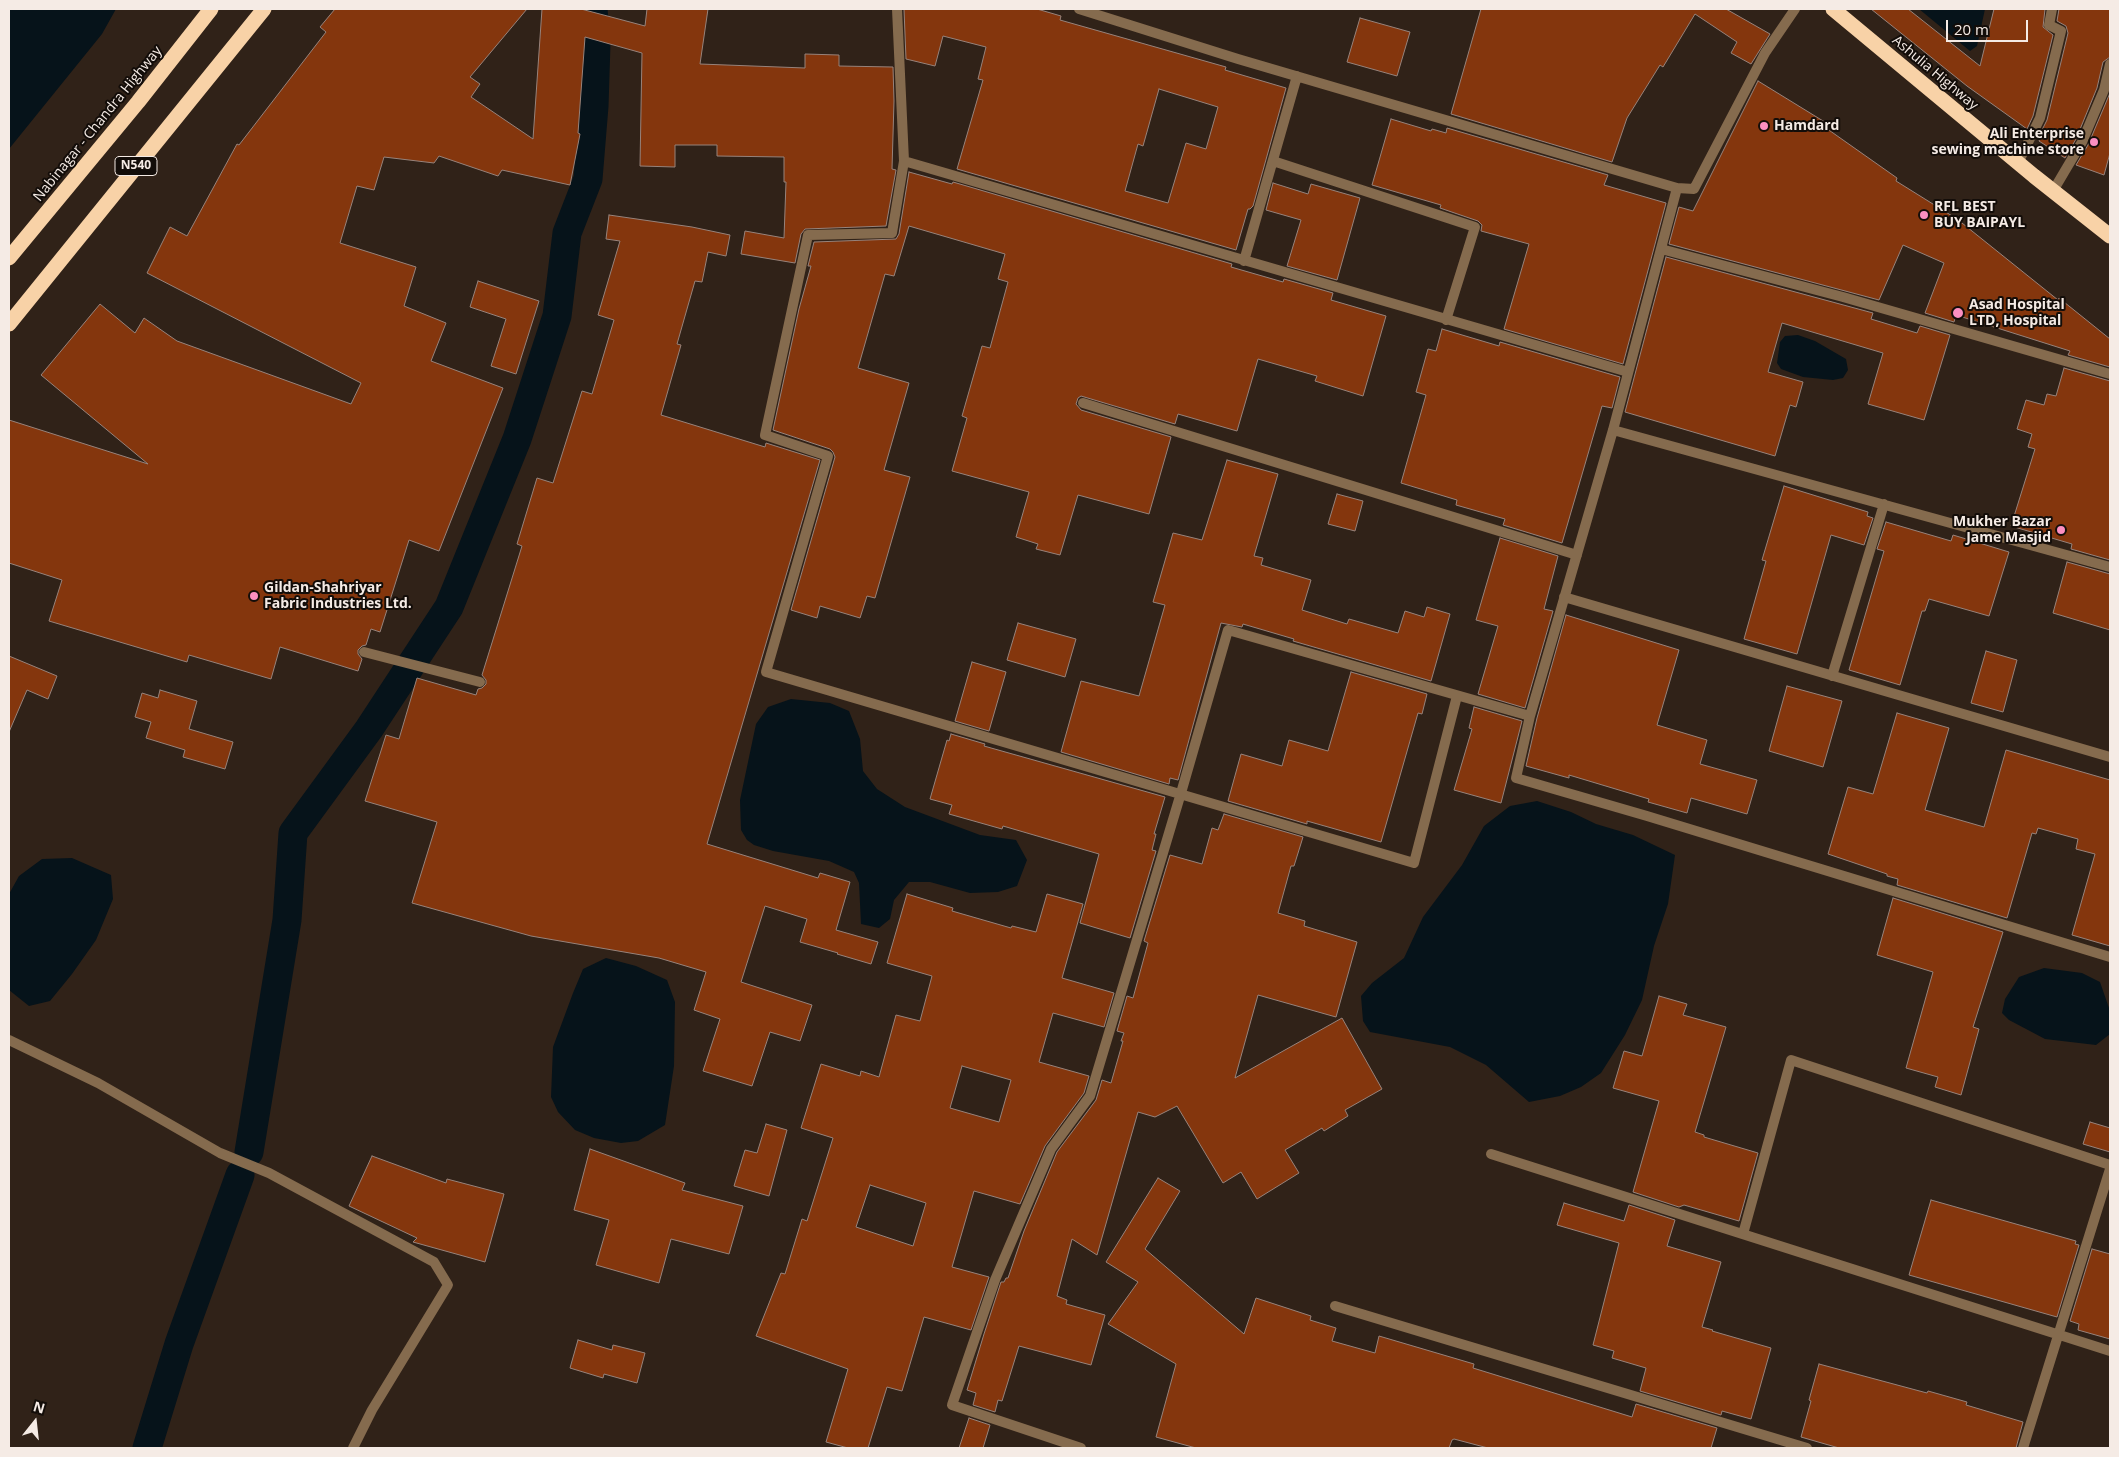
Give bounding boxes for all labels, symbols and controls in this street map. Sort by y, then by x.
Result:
scale bar [1949,10,2032,42]
text: 20 m [1954,19,1989,39]
street label: Ashulia Highway [1889,32,1981,114]
street label: Nabinagar - Chandra Highway [30,43,166,205]
place label: Hamdard [1774,118,1839,134]
marker: Hamdard [1758,120,1770,132]
place label: Ali Enterprise sewing machine store [1931,126,2084,158]
marker: Ali Enterprise sewing machine store [2088,136,2100,148]
road number: N540 [115,157,157,176]
place label: RFL BEST BUY BAIPAYL [1934,199,2025,232]
marker: RFL BEST BUY BAIPAYL [1918,209,1930,221]
place label: Asad Hospital LTD, Hospital [1969,297,2065,330]
marker: Asad Hospital LTD, Hospital [1951,306,1965,320]
place label: Mukher Bazar Jame Masjid [1953,514,2051,546]
marker: Mukher Bazar Jame Masjid [2055,524,2067,536]
place label: Gildan-Shahriyar Fabric Industries Ltd. [264,580,412,612]
marker: Gildan-Shahriyar Fabric Industries Ltd. [248,590,260,602]
text: N [31,1396,47,1418]
north arrow [10,1397,60,1447]

